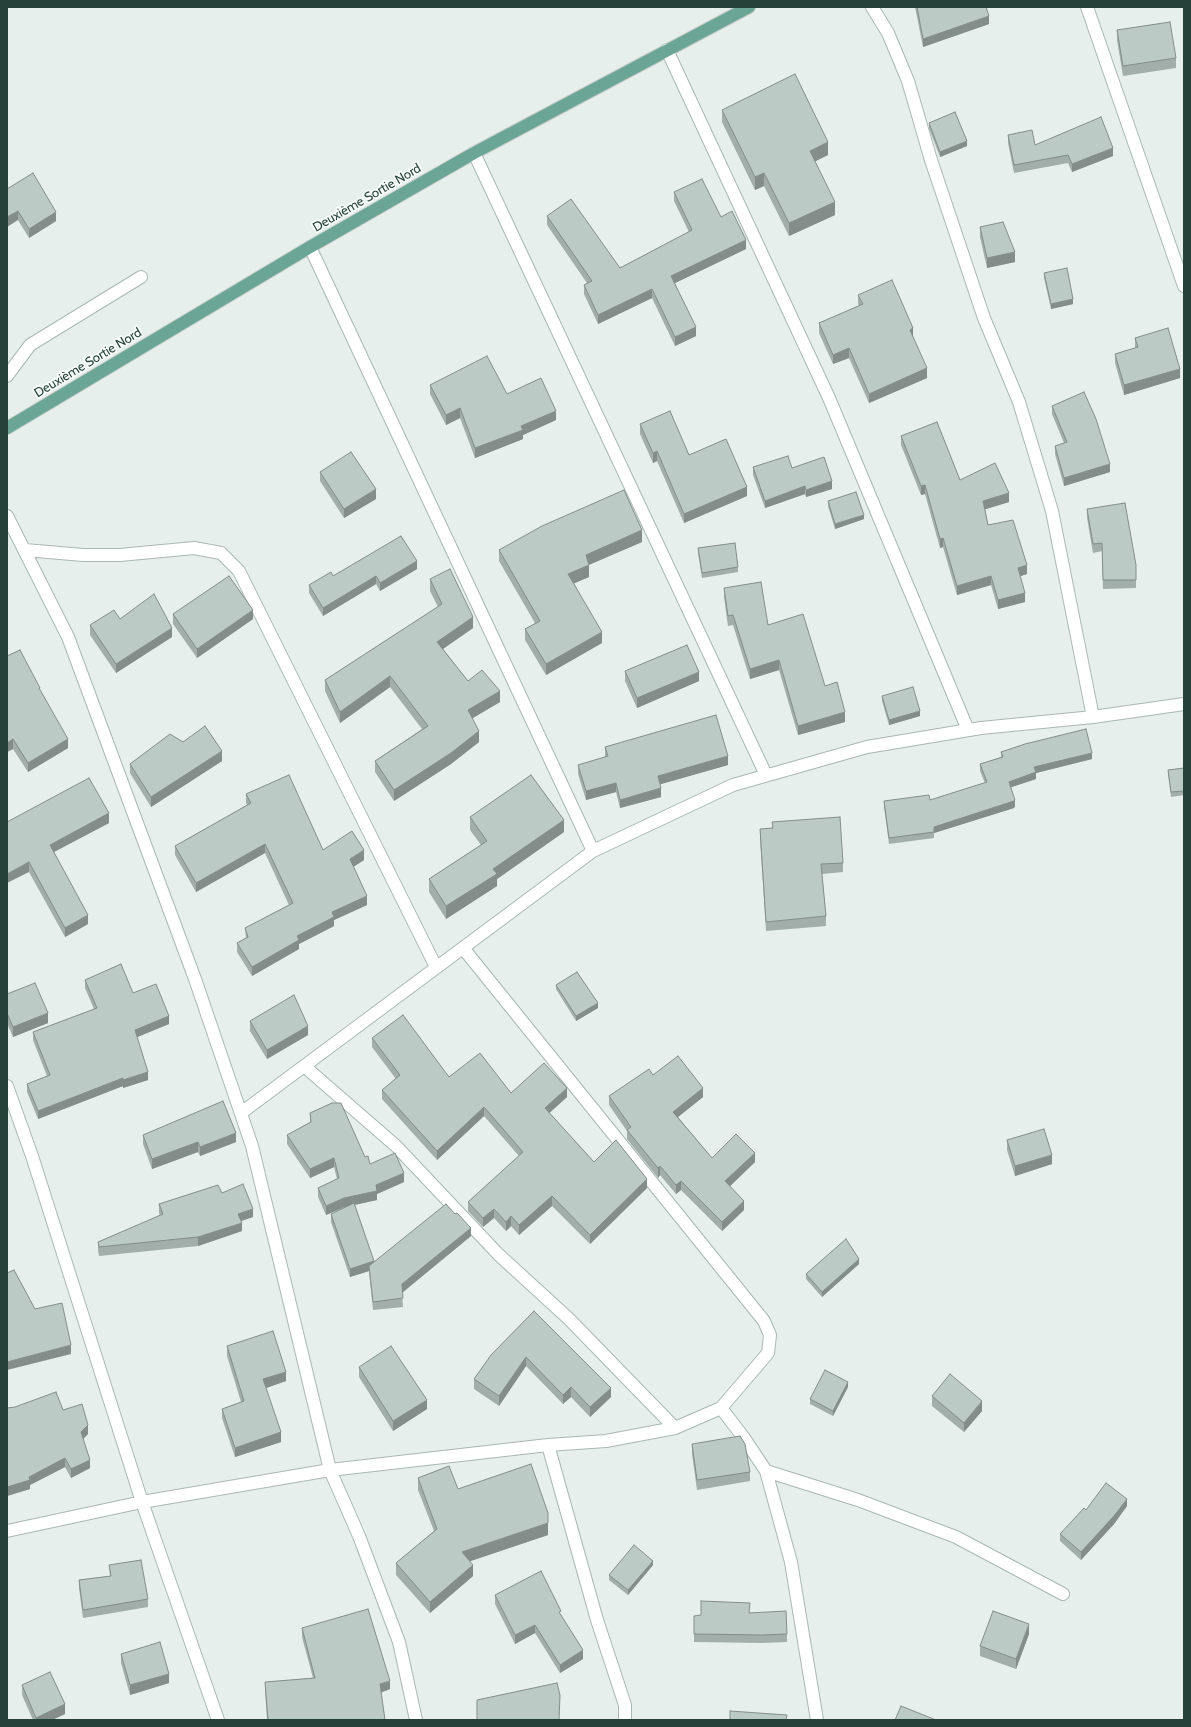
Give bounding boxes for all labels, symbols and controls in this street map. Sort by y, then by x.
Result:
street label: Deuxième Sortie Nord [310,161,424,235]
street label: Deuxième Sortie Nord [32,325,144,401]

